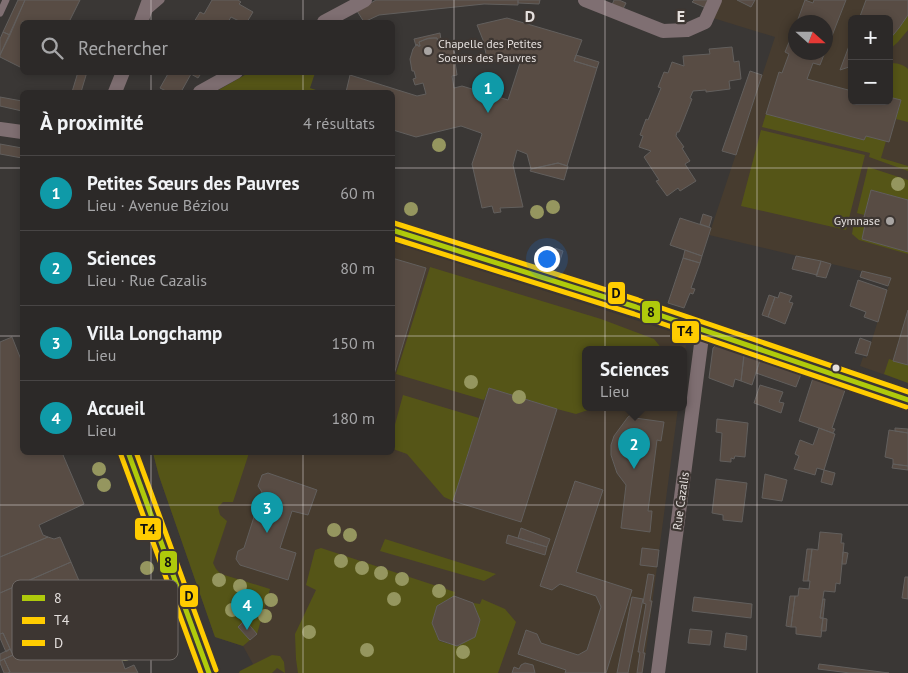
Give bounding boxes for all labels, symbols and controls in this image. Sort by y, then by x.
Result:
text: D [525,6,535,26]
text: E [677,6,685,26]
north arrow [788,15,833,60]
map controls [848,15,893,105]
button: + [848,15,893,60]
search box [20,20,395,75]
icon: search [38,34,66,62]
text: Rechercher [78,36,168,60]
place label: Chapelle des Petites Soeurs des Pauvres [438,36,542,65]
marker: Chapelle des Petites Soeurs des Pauvres [422,45,434,57]
button: − [848,60,893,105]
pin: 1 [472,72,504,113]
text: À proximité [40,109,144,136]
text: 4 résultats [303,113,375,133]
text: Petites Sœurs des Pauvres [87,171,299,195]
text: 1 [51,183,61,203]
text: 60 m [340,183,375,203]
text: Lieu · Avenue Béziou [87,195,229,215]
place label: Gymnase [834,213,880,228]
marker: Gymnase [884,215,896,227]
text: Sciences [87,246,156,270]
your location [534,246,560,272]
text: 2 [51,258,61,278]
text: 80 m [340,258,375,278]
text: Lieu · Rue Cazalis [87,270,207,290]
line badge: D [607,281,626,305]
text: D [611,284,621,302]
line badge: 8 [641,300,661,324]
text: 8 [647,303,655,321]
line badge: T4 [671,320,700,344]
text: Villa Longchamp [87,321,222,345]
text: T4 [677,322,693,340]
text: 3 [51,333,61,353]
text: 150 m [332,333,375,353]
text: Lieu [87,345,116,365]
popup [582,346,687,411]
text: Sciences [600,357,669,381]
unlabelled marker [831,363,841,373]
text: Lieu [600,381,629,401]
text: Accueil [87,396,145,420]
text: 4 [51,408,61,428]
text: 180 m [332,408,375,428]
text: Lieu [87,420,116,440]
pin: 2 [618,428,650,469]
street label: Rue Cazalis [669,471,692,531]
pin: 3 [251,492,283,533]
line badge: T4 [134,517,162,541]
text: T4 [140,520,156,538]
line badge: 8 [159,550,178,574]
text: 8 [164,553,172,571]
legend [12,580,178,660]
line badge: D [179,584,199,608]
text: D [184,587,194,605]
text: 8 [54,589,62,607]
pin: 4 [231,589,263,630]
text: T4 [54,611,70,629]
text: D [54,634,63,652]

